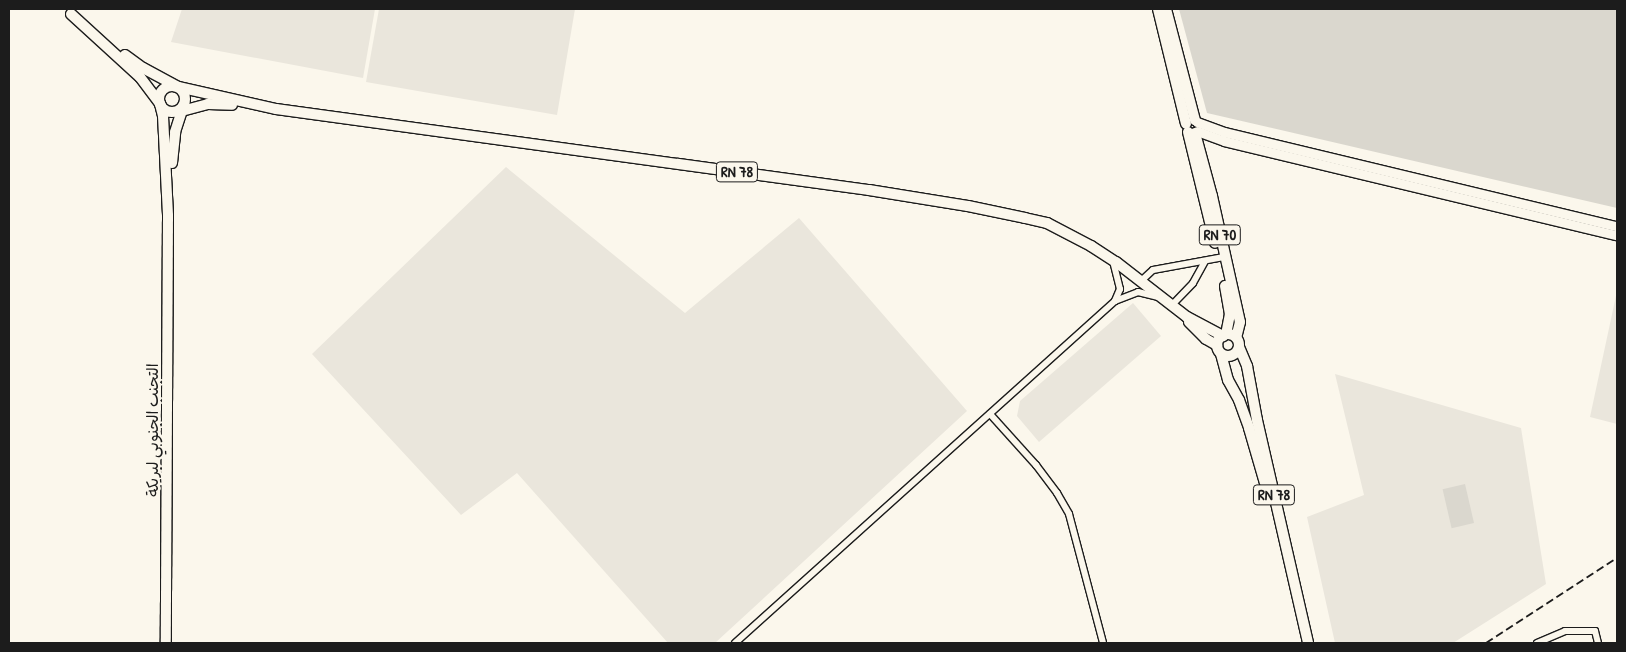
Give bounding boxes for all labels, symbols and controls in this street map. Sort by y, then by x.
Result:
road number: RN 78 [716,160,758,184]
road number: RN 70 [1199,222,1241,248]
street label: التجنب الجنوبي لبريكة [142,363,162,497]
road number: RN 78 [1253,482,1295,508]

